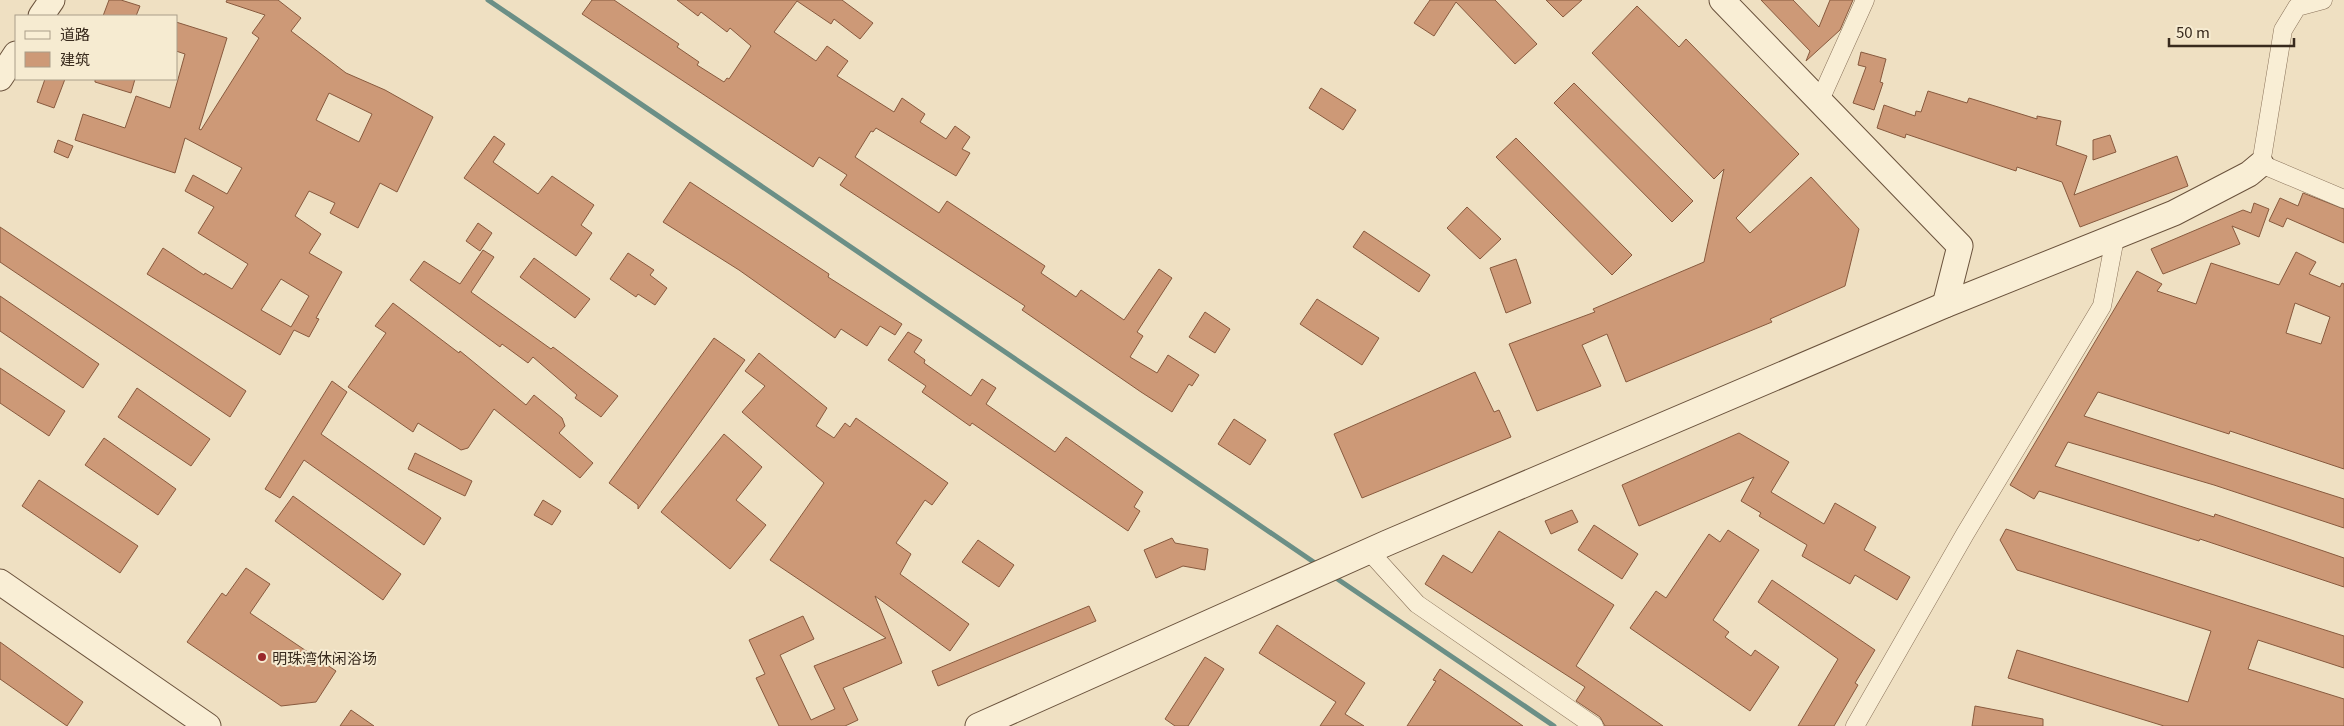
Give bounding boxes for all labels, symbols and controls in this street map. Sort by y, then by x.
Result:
legend [15,15,178,80]
scale bar [2169,15,2294,47]
text: 50 m [2176,21,2210,42]
text: 道路 [60,23,90,44]
text: 建筑 [60,48,90,69]
place label: 明珠湾休闲浴场 [272,647,377,668]
marker: 明珠湾休闲浴场 [256,651,268,663]

